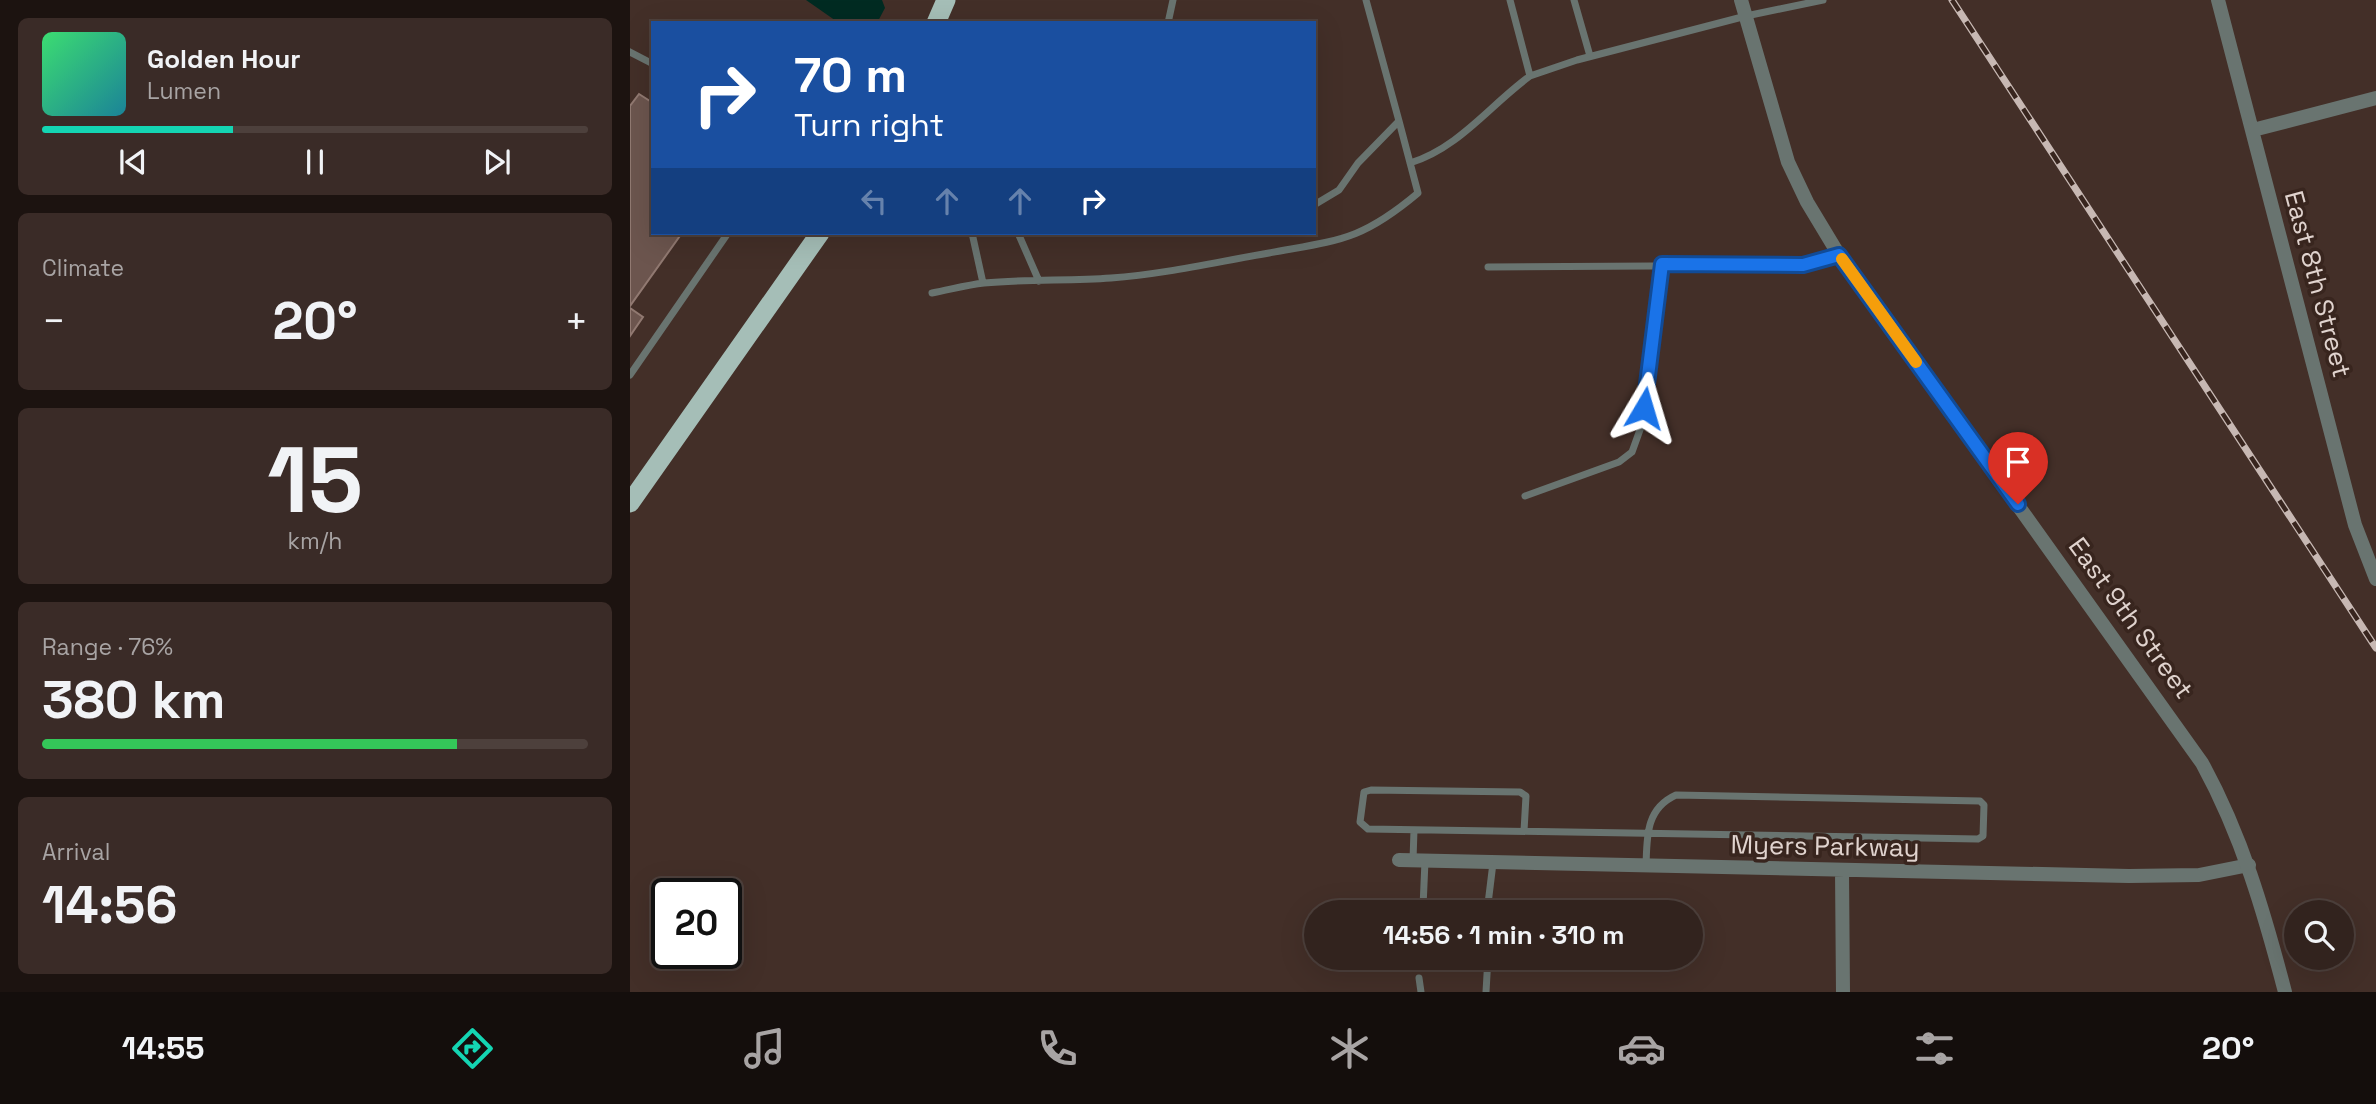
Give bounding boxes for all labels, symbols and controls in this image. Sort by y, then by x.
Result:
text: Golden Hour [147,42,301,76]
text: 70 m [794,44,907,106]
icon: right [679,49,770,140]
text: Lumen [147,76,221,106]
text: Turn right [794,105,944,145]
icon: previous [114,143,152,181]
icon: pause [296,143,334,181]
icon: next [478,143,516,181]
icon: left [855,182,893,220]
icon: ahead [928,182,966,220]
icon: ahead [1001,182,1039,220]
icon: right [1074,182,1112,220]
street label: East 8th Street [2277,187,2359,381]
text: Climate [42,253,124,283]
text: 20° [272,288,358,354]
text: − [42,297,66,345]
text: + [564,297,588,345]
position arrow [1607,371,1681,445]
text: 15 [267,422,363,539]
pin [1988,432,2048,504]
icon: arrive [1999,443,2037,481]
text: km/h [288,526,342,556]
street label: East 9th Street [2061,531,2201,705]
text: Range · 76% [42,632,173,662]
text: 380 km [42,667,225,733]
street label: Myers Parkway [1730,827,1920,865]
text: Arrival [42,837,110,867]
text: 14:56 [42,872,177,938]
speed limit sign: 20 [651,878,742,969]
map controls [2284,900,2354,970]
button: search [2284,900,2354,970]
text: 14:56 · 1 min · 310 m [1383,918,1624,952]
icon: directions [448,1024,497,1073]
icon: music [740,1024,789,1073]
icon: phone [1033,1024,1082,1073]
icon: climate [1325,1024,1374,1073]
icon: car [1617,1024,1666,1073]
icon: filters [1910,1024,1959,1073]
text: 14:55 [122,1028,204,1068]
text: 20° [2202,1028,2254,1068]

